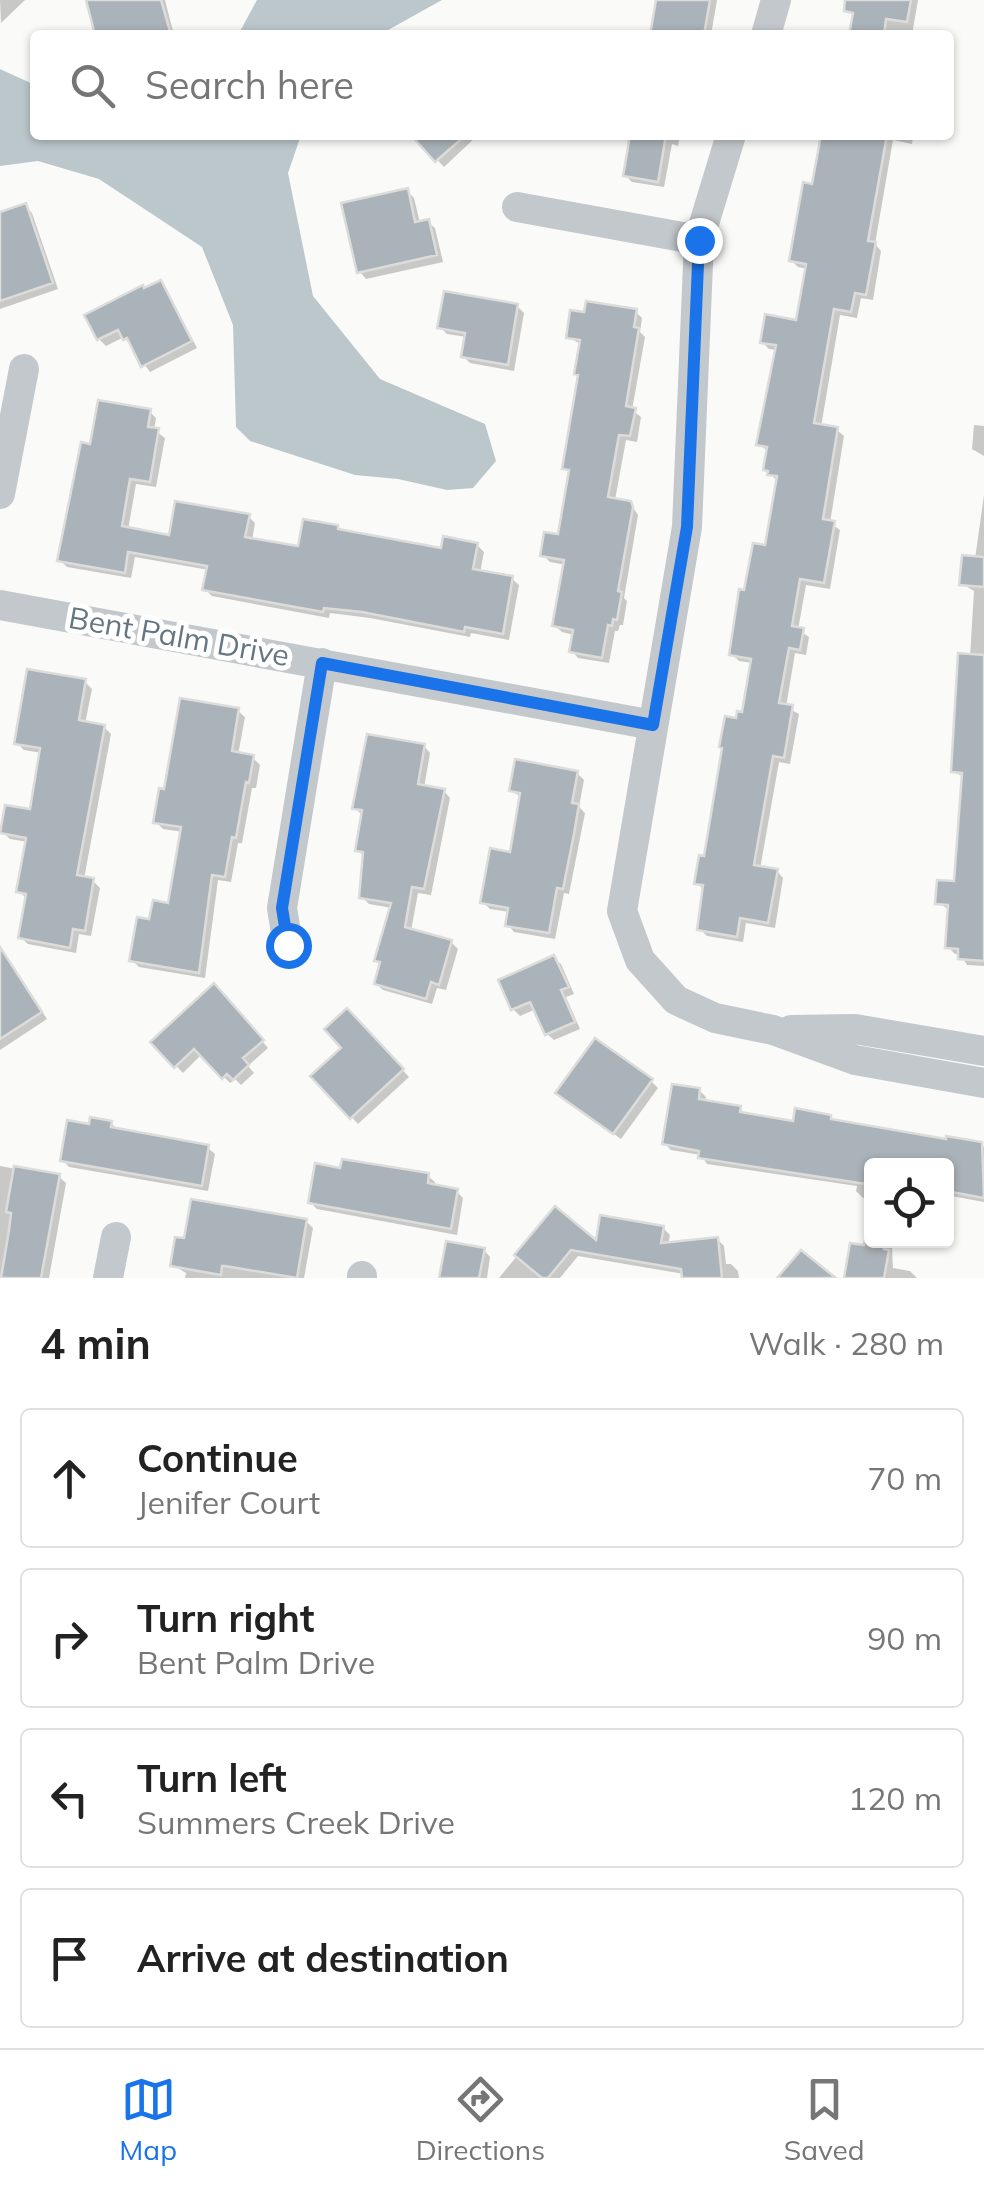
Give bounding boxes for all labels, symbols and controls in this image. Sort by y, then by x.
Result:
search box [30,30,954,140]
icon: search [65,58,120,113]
text: Search here [145,61,354,109]
route end [677,218,723,264]
street label: Bent Palm Drive [66,598,292,674]
route start [266,923,312,969]
map controls [864,1158,954,1248]
button: locate [864,1158,954,1248]
text: 4 min [40,1317,151,1370]
text: Walk · 280 m [749,1323,944,1363]
text: Continue [137,1434,298,1482]
icon: ahead [42,1451,97,1506]
text: 70 m [867,1458,942,1498]
text: Jenifer Court [137,1482,320,1522]
text: Turn right [137,1594,314,1642]
icon: right [42,1611,97,1666]
text: 90 m [867,1618,942,1658]
text: Bent Palm Drive [137,1642,375,1682]
text: Turn left [137,1754,287,1802]
icon: left [42,1771,97,1826]
text: 120 m [848,1778,942,1818]
text: Summers Creek Drive [137,1802,455,1842]
icon: arrive [42,1931,97,1986]
text: Arrive at destination [137,1934,509,1982]
tab: Map [119,2072,177,2167]
tab: Directions [416,2072,545,2167]
tab: Saved [784,2072,865,2167]

